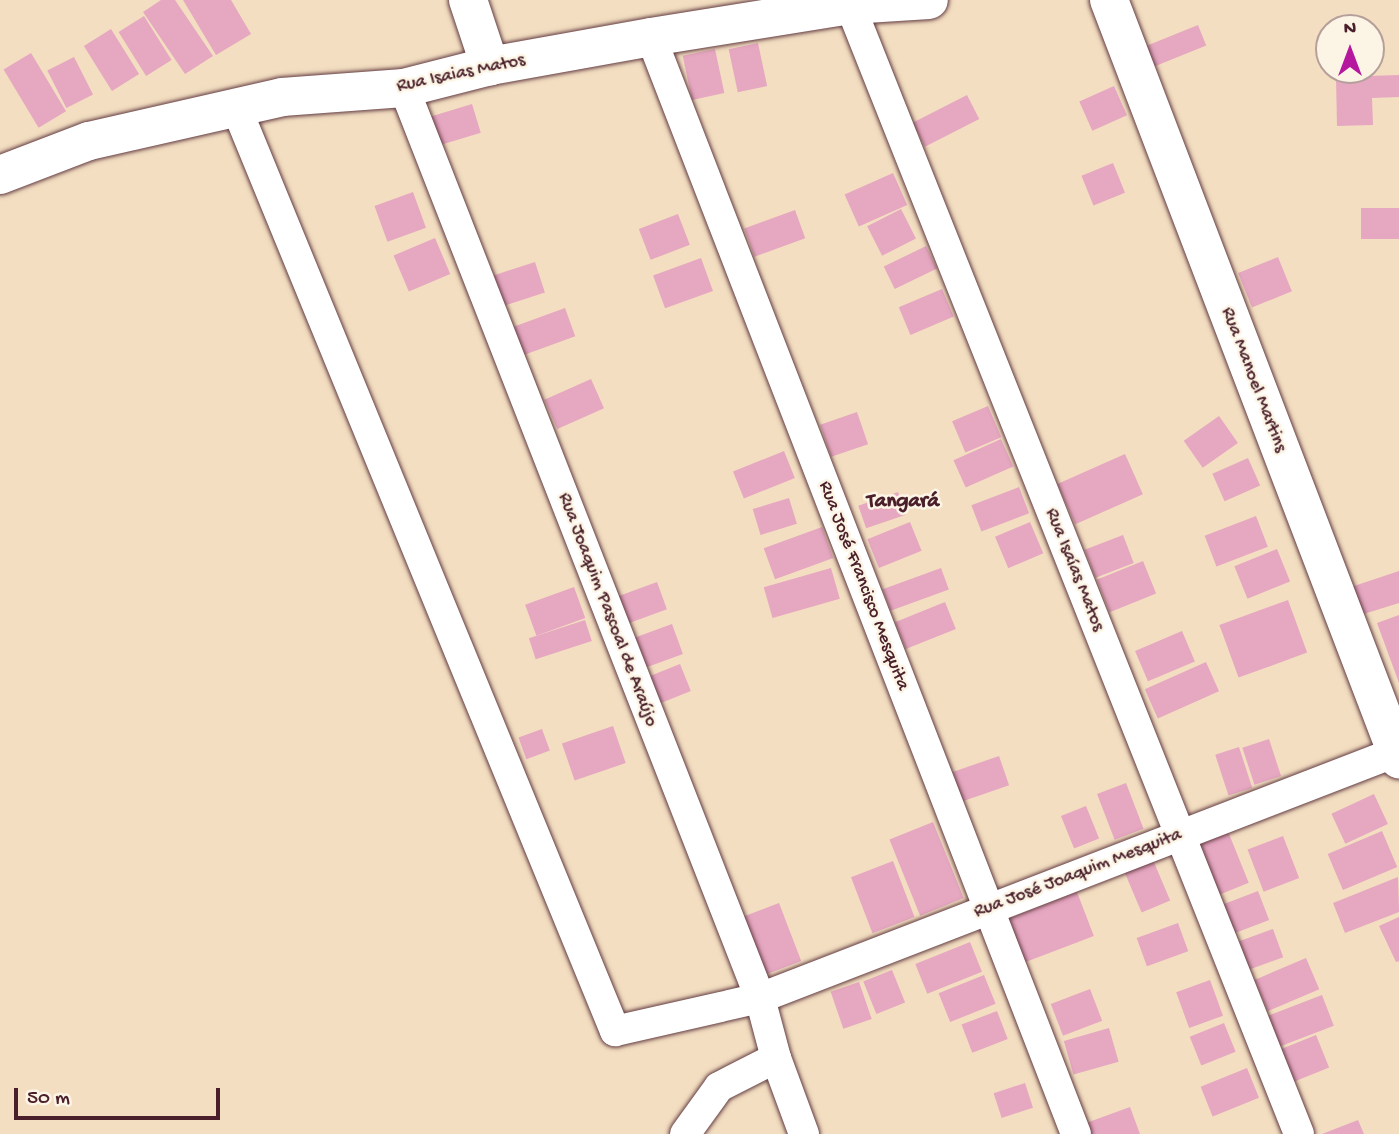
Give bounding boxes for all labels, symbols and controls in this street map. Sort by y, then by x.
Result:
north arrow [1315,14,1385,84]
text: N [1344,18,1356,41]
street label: Rua Isaias Matos [395,49,527,99]
street label: Rua Manoel Martins [1215,304,1291,456]
street label: Rua José Francisco Mesquita [813,478,913,694]
street label: Rua Joaquim Pascoal de Araújo [552,490,662,730]
district label: Tangará [867,490,939,516]
street label: Rua Isaías Matos [1039,505,1109,635]
street label: Rua José Joaquim Mesquita [971,824,1185,924]
scale bar [18,1074,224,1118]
text: 50 m [27,1087,70,1112]

